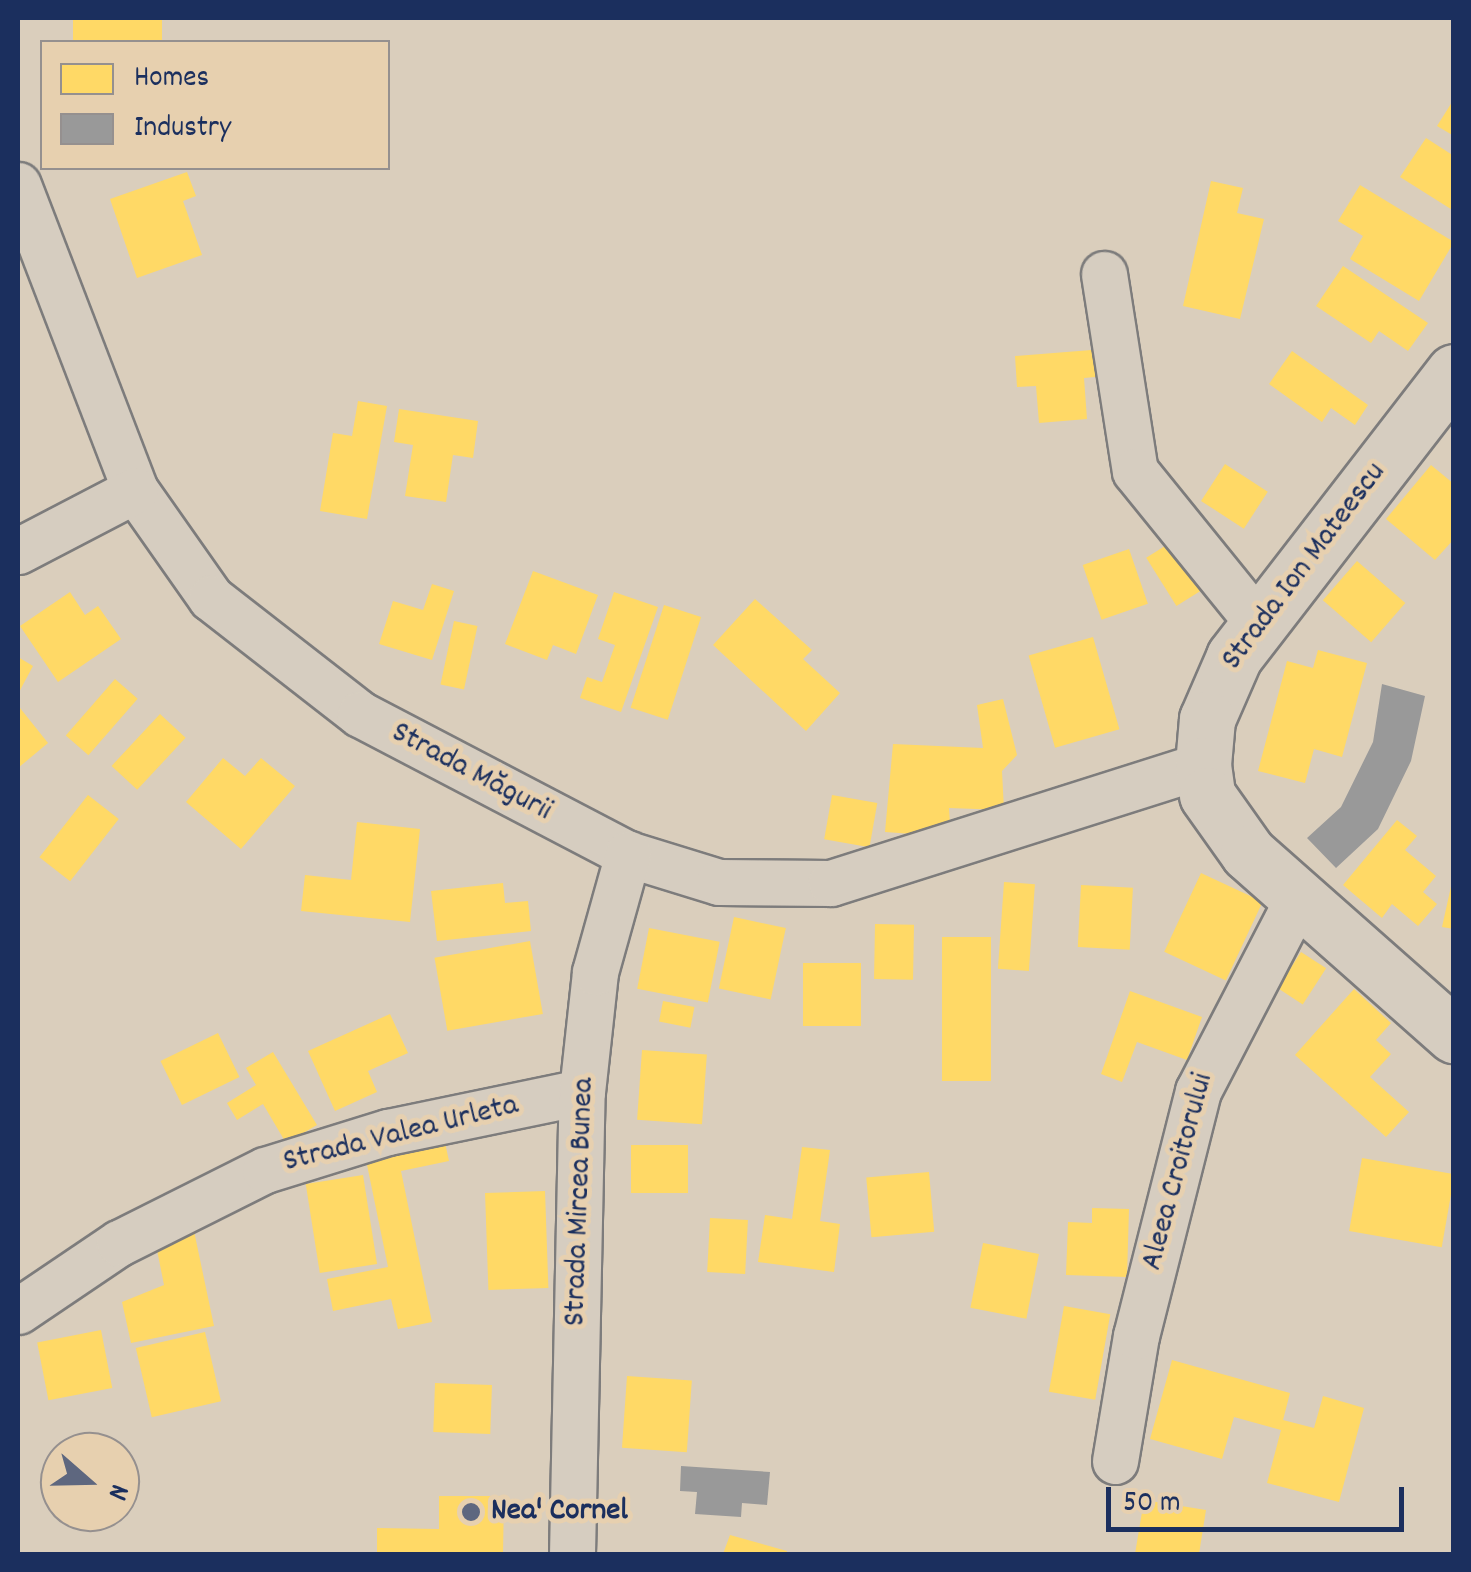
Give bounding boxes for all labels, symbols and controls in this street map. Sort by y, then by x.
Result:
legend [40,40,390,170]
text: Homes [134,58,209,101]
text: Industry [134,108,231,151]
street label: Strada Ion Mateescu [1214,456,1396,678]
street label: Strada Măgurii [384,715,558,831]
street label: Aleea Croitorului [1134,1069,1224,1275]
street label: Strada Mircea Bunea [557,1077,605,1327]
street label: Strada Valea Urleta [280,1087,522,1183]
north arrow [40,1432,140,1532]
scale bar [1111,1467,1408,1529]
text: N [95,1478,137,1505]
text: 50 m [1123,1483,1181,1526]
place label: Nea' Cornel [491,1493,628,1531]
marker: Nea' Cornel [460,1501,482,1523]

